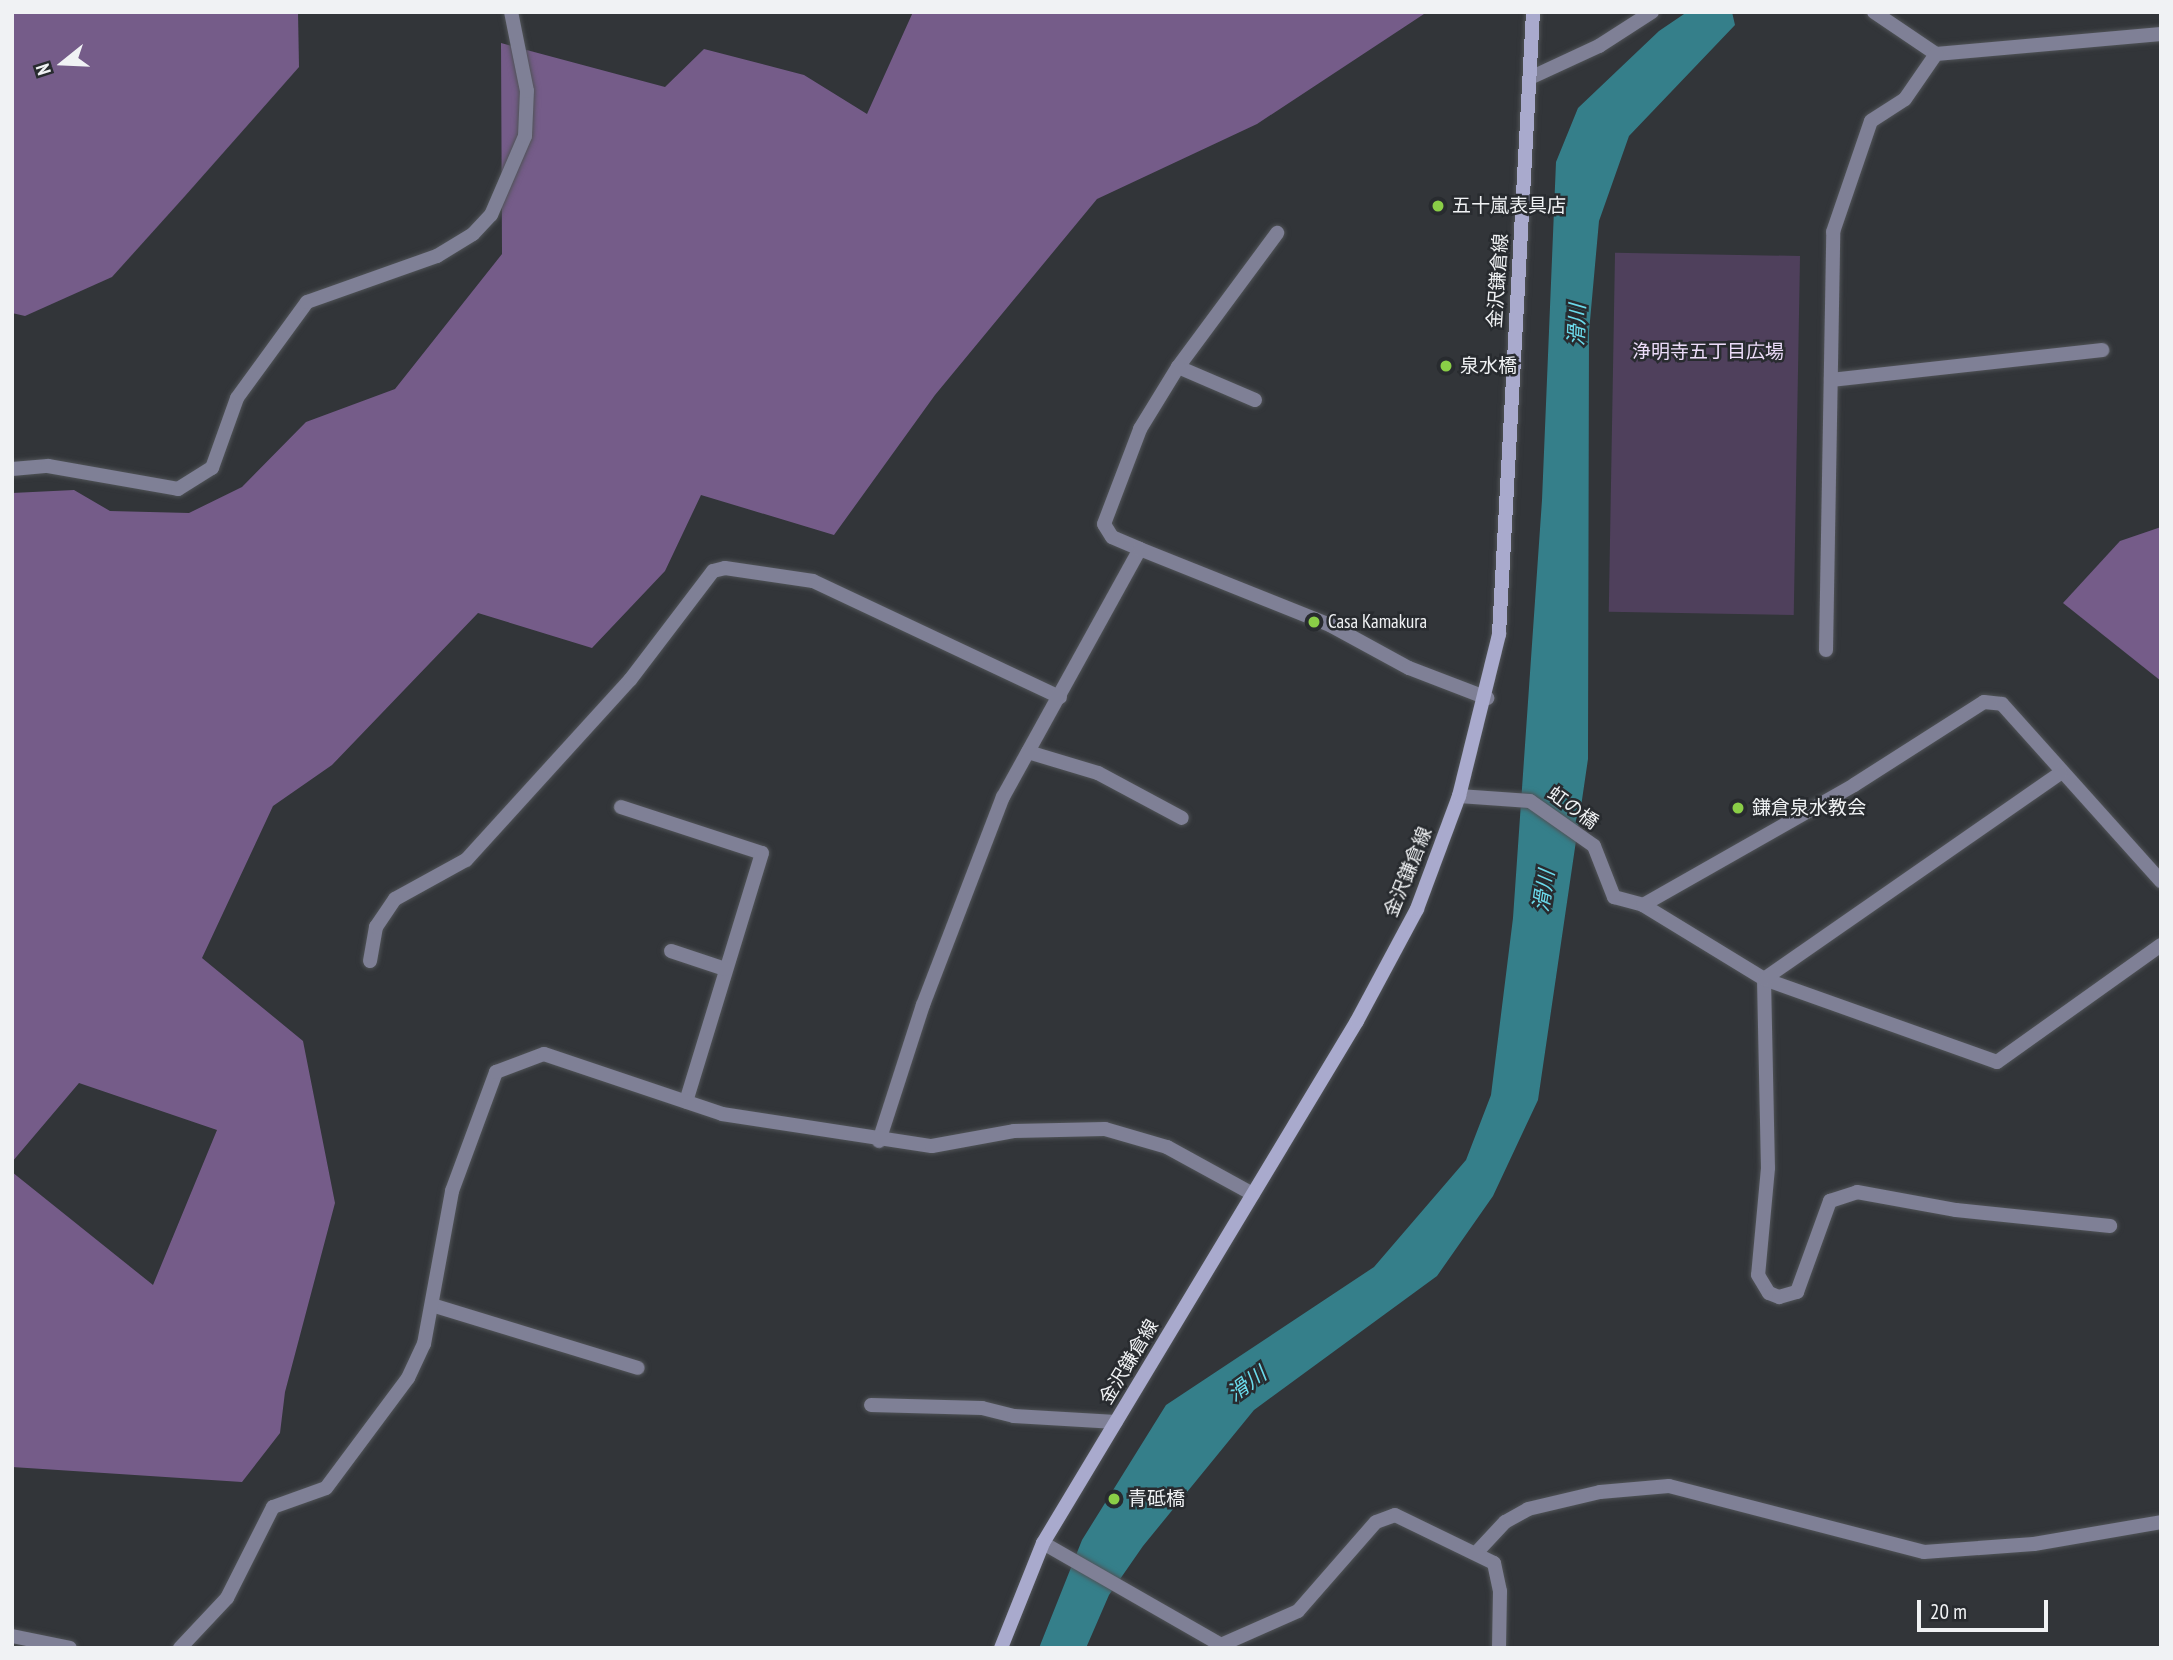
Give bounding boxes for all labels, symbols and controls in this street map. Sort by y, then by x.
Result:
north arrow [28,28,98,98]
text: N [30,61,56,78]
place label: 五十嵐表具店 [1452,195,1566,217]
marker: 五十嵐表具店 [1430,198,1446,214]
street label: 金沢鎌倉線 [1483,233,1513,329]
water label: 滑川 [1564,304,1590,346]
park label: 浄明寺五丁目広場 [1632,341,1784,363]
place label: 泉水橋 [1460,355,1517,377]
marker: 泉水橋 [1438,358,1454,374]
place label: Casa Kamakura [1328,611,1427,633]
marker: Casa Kamakura [1306,614,1322,630]
street label: 虹の橋 [1543,782,1603,834]
place label: 鎌倉泉水教会 [1752,797,1866,819]
marker: 鎌倉泉水教会 [1730,800,1746,816]
street label: 金沢鎌倉線 [1380,824,1436,920]
water label: 滑川 [1528,868,1560,914]
street label: 金沢鎌倉線 [1095,1315,1163,1409]
water label: 滑川 [1223,1361,1271,1407]
place label: 青砥橋 [1128,1488,1185,1510]
marker: 青砥橋 [1106,1491,1122,1507]
scale bar [1921,1586,2052,1630]
text: 20 m [1930,1598,1967,1625]

